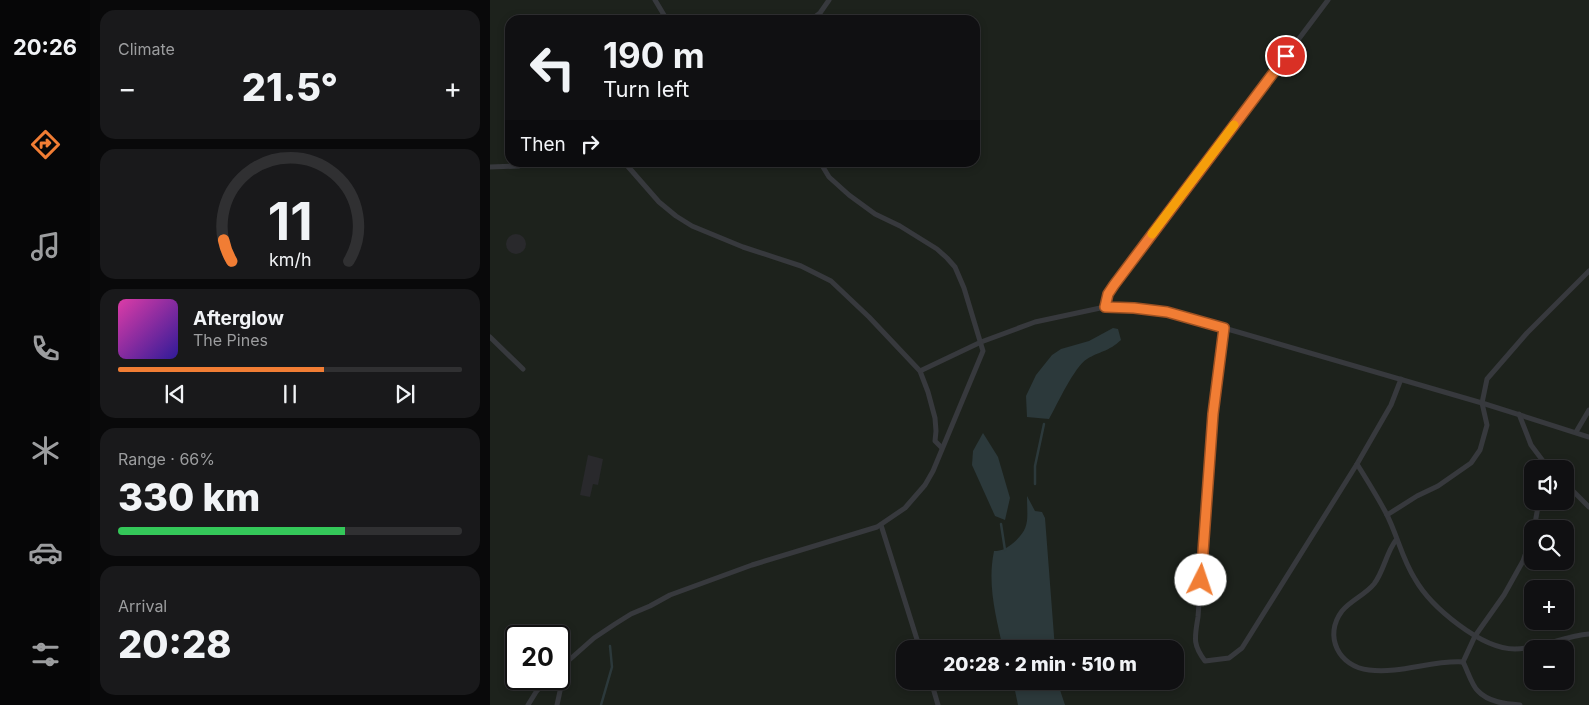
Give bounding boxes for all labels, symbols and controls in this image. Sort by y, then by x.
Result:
text: 20:26 [13,34,77,60]
text: 190 m [603,34,705,76]
icon: left [520,35,585,100]
pin [1265,35,1307,77]
text: Climate [118,39,175,59]
icon: arrive [1272,42,1300,70]
text: 21.5° [242,64,338,110]
text: − [118,71,137,105]
text: + [443,71,462,105]
text: Turn left [603,76,689,102]
icon: directions [28,127,63,162]
icon: right [576,130,604,158]
text: Then [520,133,566,156]
text: 11 [268,190,312,253]
icon: music [28,229,63,264]
text: km/h [269,249,311,270]
text: Afterglow [193,307,284,330]
text: The Pines [193,330,268,350]
icon: phone [28,331,63,366]
icon: previous [161,380,189,408]
icon: pause [276,380,304,408]
icon: next [391,380,419,408]
icon: climate [28,433,63,468]
text: Range · 66% [118,449,215,469]
map controls [1524,460,1574,690]
button: sound [1524,460,1574,510]
text: 330 km [118,474,260,520]
button: search [1524,520,1574,570]
icon: car [28,535,63,570]
position arrow [1174,553,1226,605]
button: + [1524,580,1574,630]
text: Arrival [118,596,167,616]
text: 20:28 [118,621,231,667]
speed limit sign: 20 [505,625,570,690]
icon: filters [28,637,63,672]
button: − [1524,640,1574,690]
text: 20:28 · 2 min · 510 m [943,653,1137,676]

